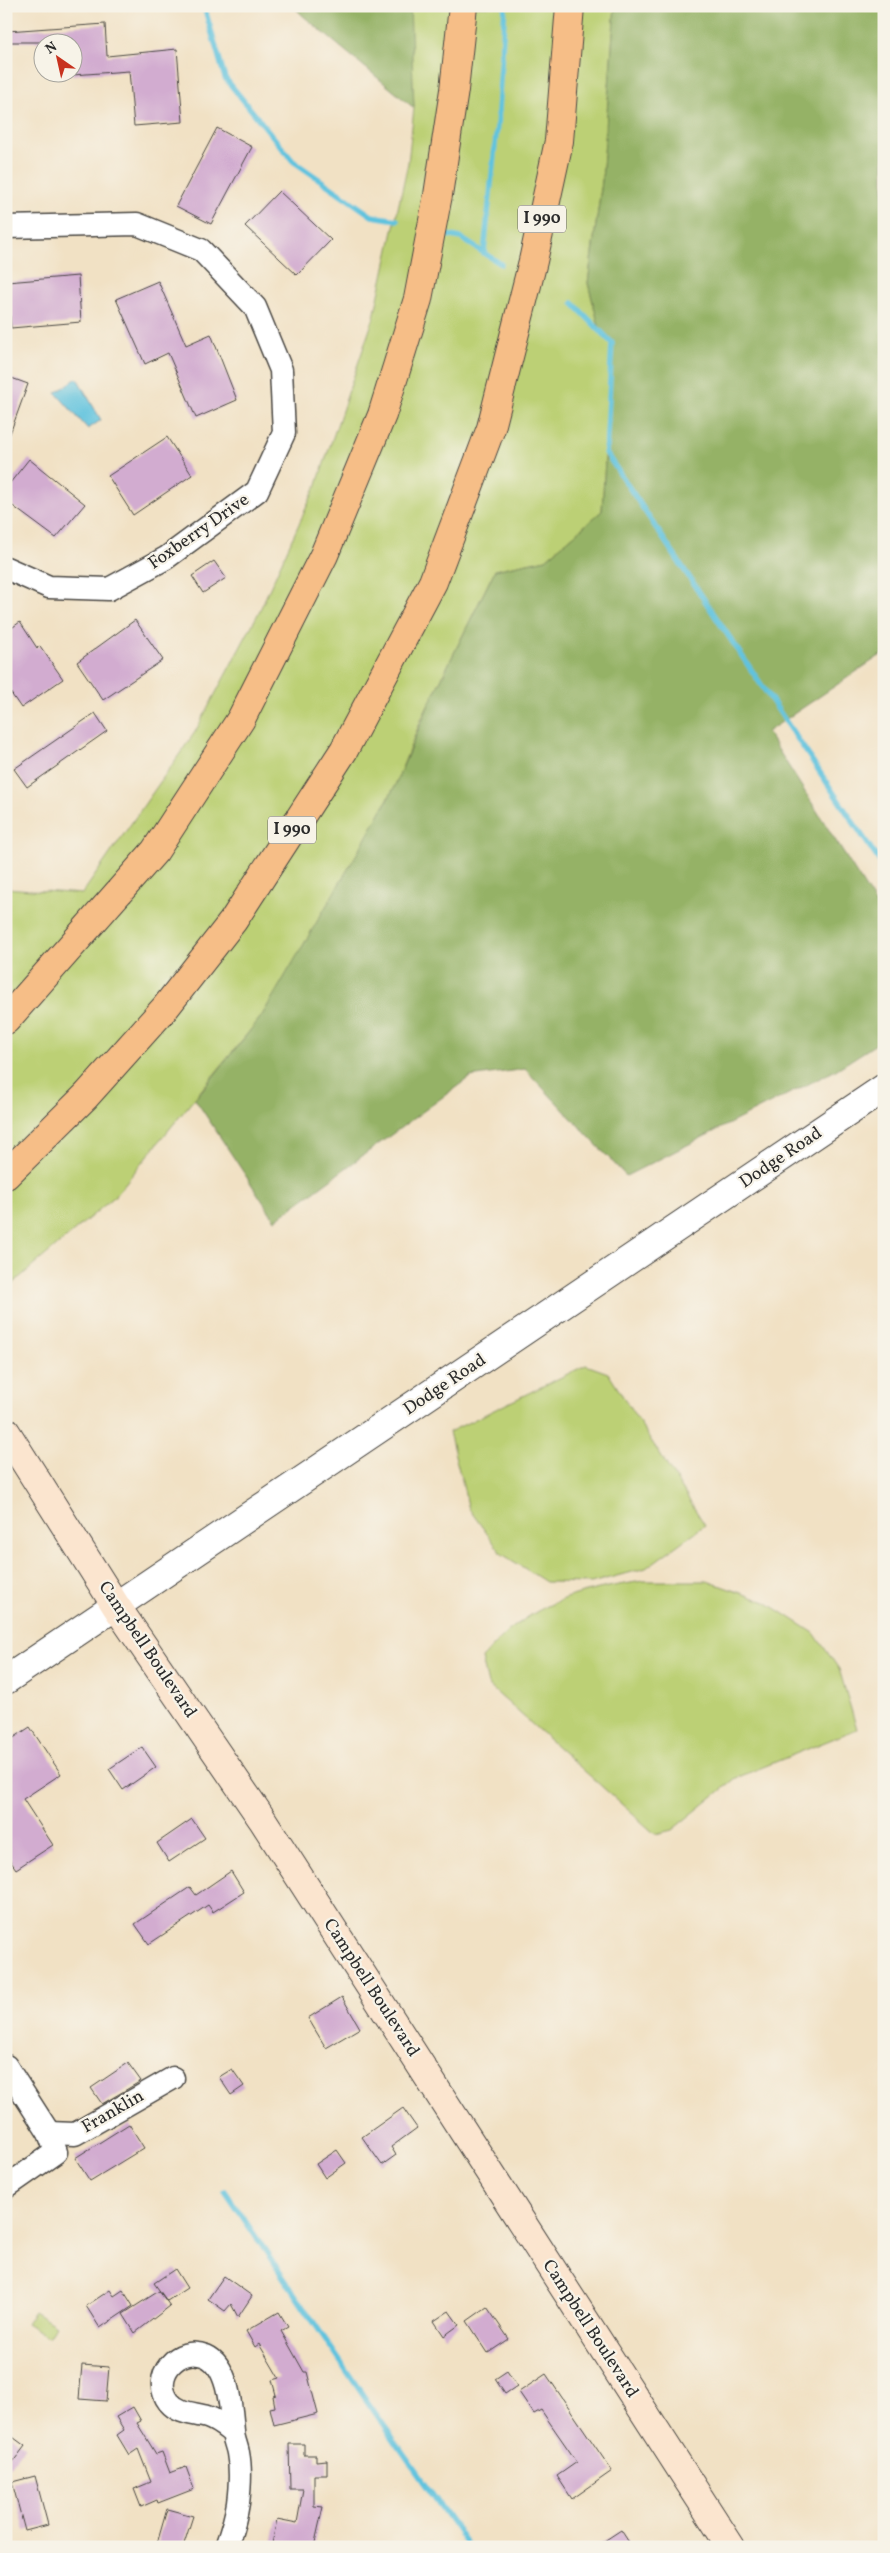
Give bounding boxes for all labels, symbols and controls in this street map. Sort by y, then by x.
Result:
north arrow [32,32,82,82]
text: N [42,38,61,59]
road number: I 990 [518,205,566,232]
street label: Foxberry Drive [143,488,255,576]
road number: I 990 [268,816,316,844]
street label: Dodge Road [735,1121,827,1195]
street label: Dodge Road [399,1348,491,1422]
street label: Campbell Boulevard [92,1577,202,1723]
street label: Campbell Boulevard [317,1914,425,2062]
street label: Franklin [77,2084,149,2140]
street label: Campbell Boulevard [536,2255,644,2403]

